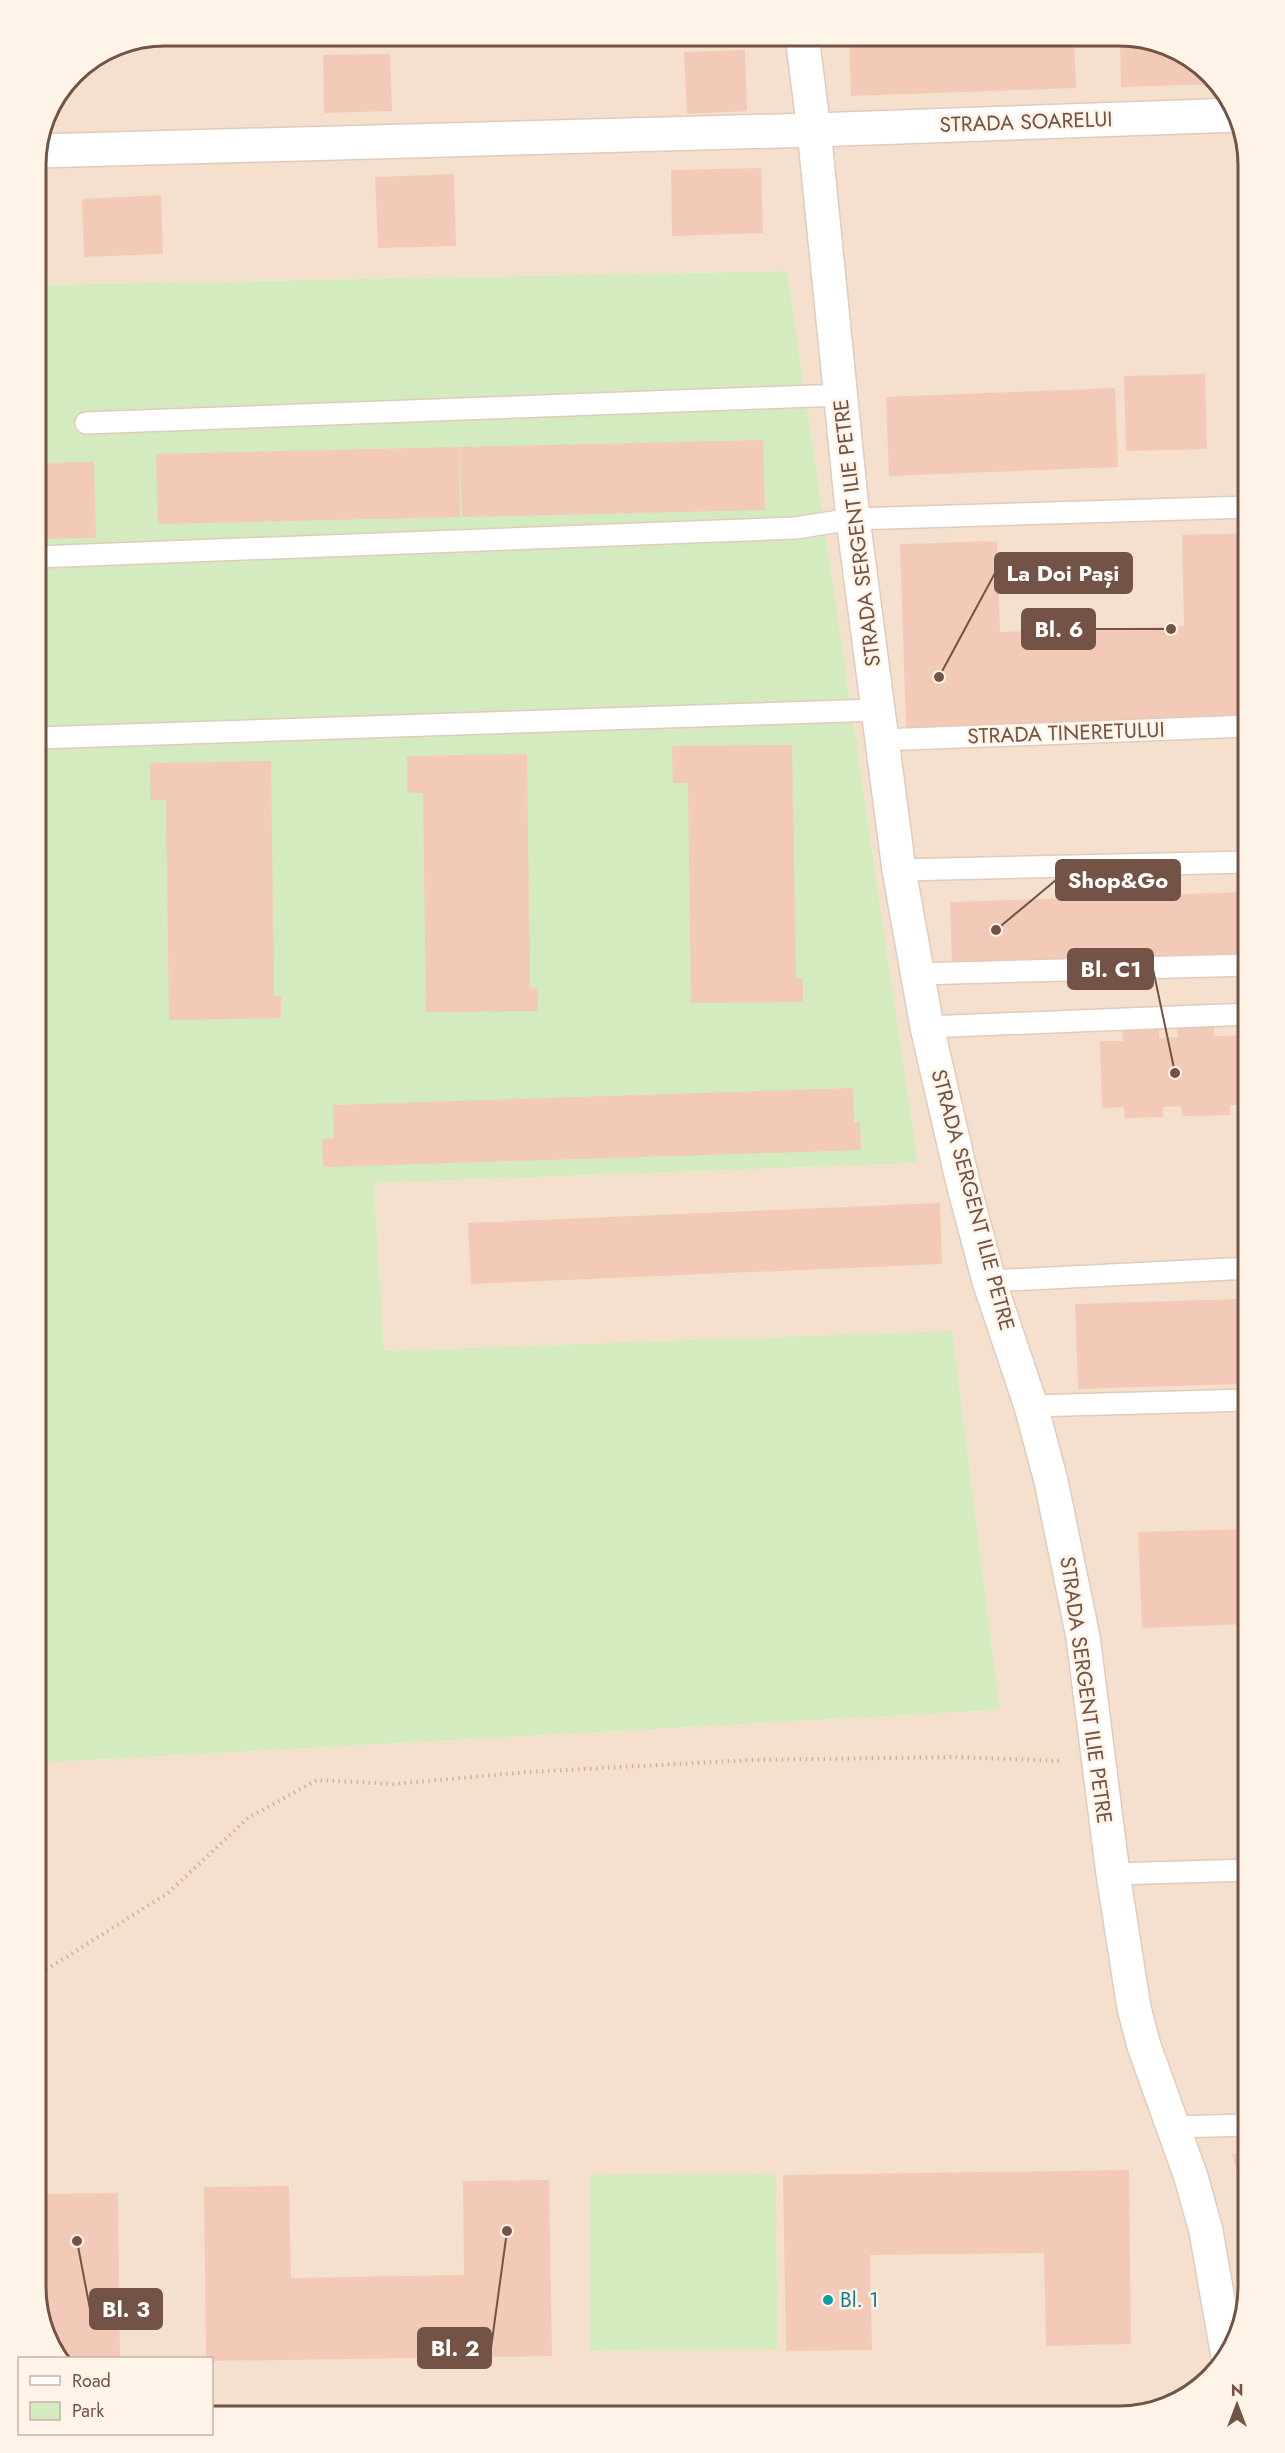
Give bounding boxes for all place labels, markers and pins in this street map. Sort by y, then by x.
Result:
callout: La Doi Pași [995,553,1132,593]
callout: Bl. 6 [1022,609,1095,649]
callout: Shop&Go [1056,860,1180,900]
callout: Bl. C1 [1068,949,1153,989]
place label: Bl. 1 [840,2285,879,2315]
callout: Bl. 3 [90,2289,162,2329]
marker: Bl. 1 [821,2293,835,2307]
callout: Bl. 2 [418,2328,491,2368]

